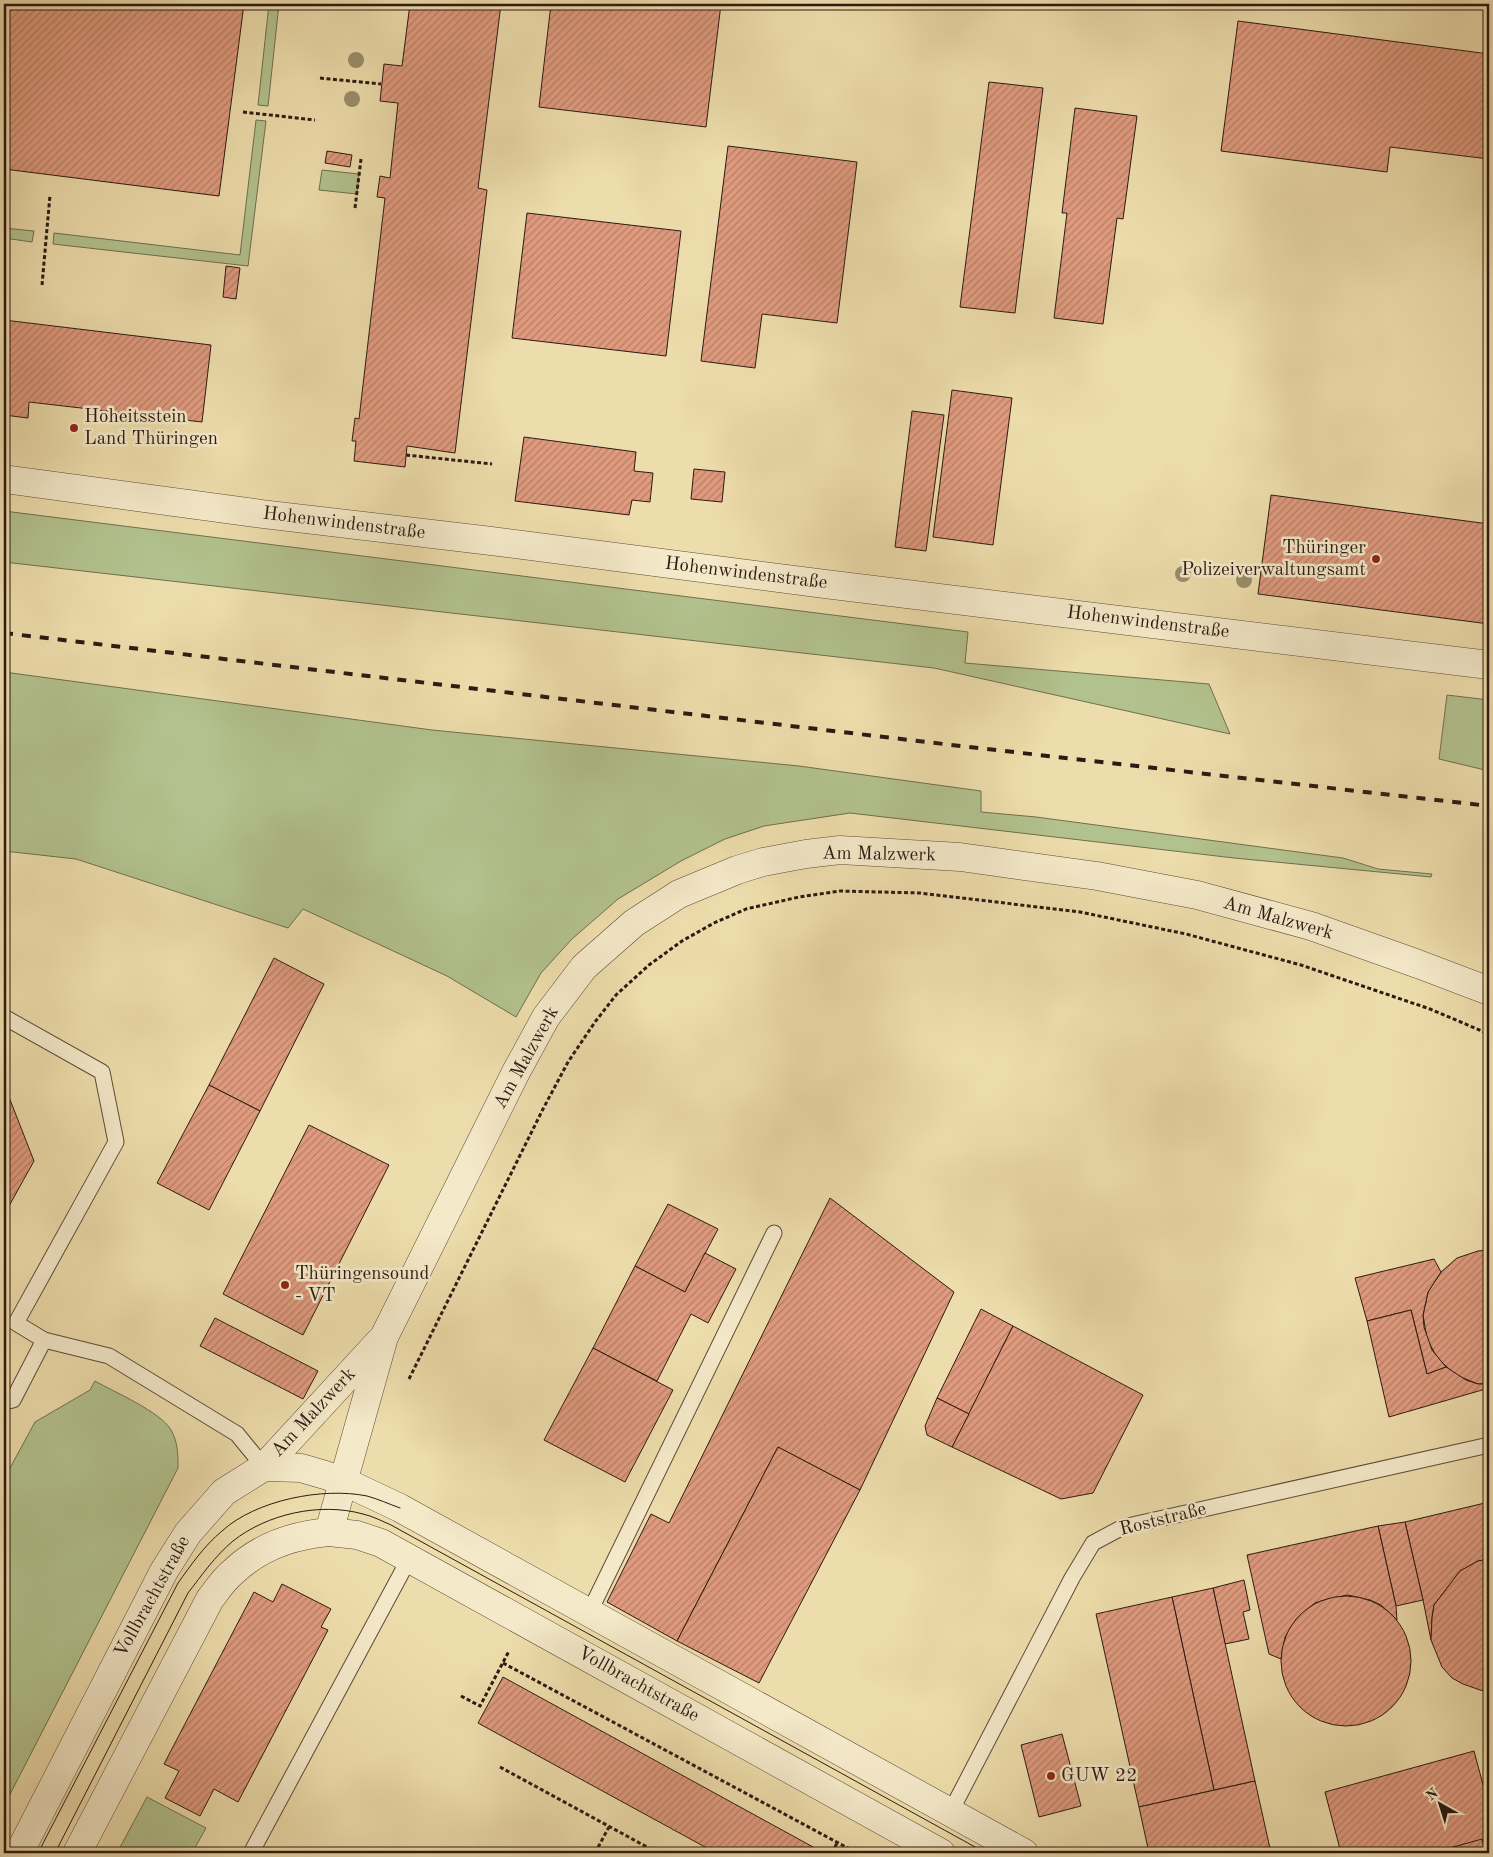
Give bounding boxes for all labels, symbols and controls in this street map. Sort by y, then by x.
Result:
place label: Hoheitsstein Land Thüringen [84,408,218,449]
marker: Hoheitsstein Land Thüringen [68,422,80,434]
street label: Hohenwindenstraße [262,505,426,543]
place label: Thüringer Polizeiverwaltungsamt [1181,539,1366,580]
marker: Thüringer Polizeiverwaltungsamt [1370,553,1382,565]
street label: Hohenwindenstraße [664,555,828,593]
street label: Hohenwindenstraße [1066,604,1230,642]
street label: Am Malzwerk [822,845,936,865]
street label: Am Malzwerk [1221,894,1336,944]
street label: Am Malzwerk [491,1003,563,1112]
place label: Thüringensound - VT [295,1265,430,1306]
marker: Thüringensound - VT [279,1279,291,1291]
street label: Am Malzwerk [268,1365,360,1461]
street label: Roststraße [1118,1500,1208,1540]
street label: Vollbrachtstraße [112,1533,194,1661]
street label: Vollbrachtstraße [574,1644,702,1726]
place label: GUW 22 [1061,1767,1137,1786]
marker: GUW 22 [1045,1770,1057,1782]
north arrow [1416,1780,1466,1830]
text: N [1424,1786,1441,1803]

